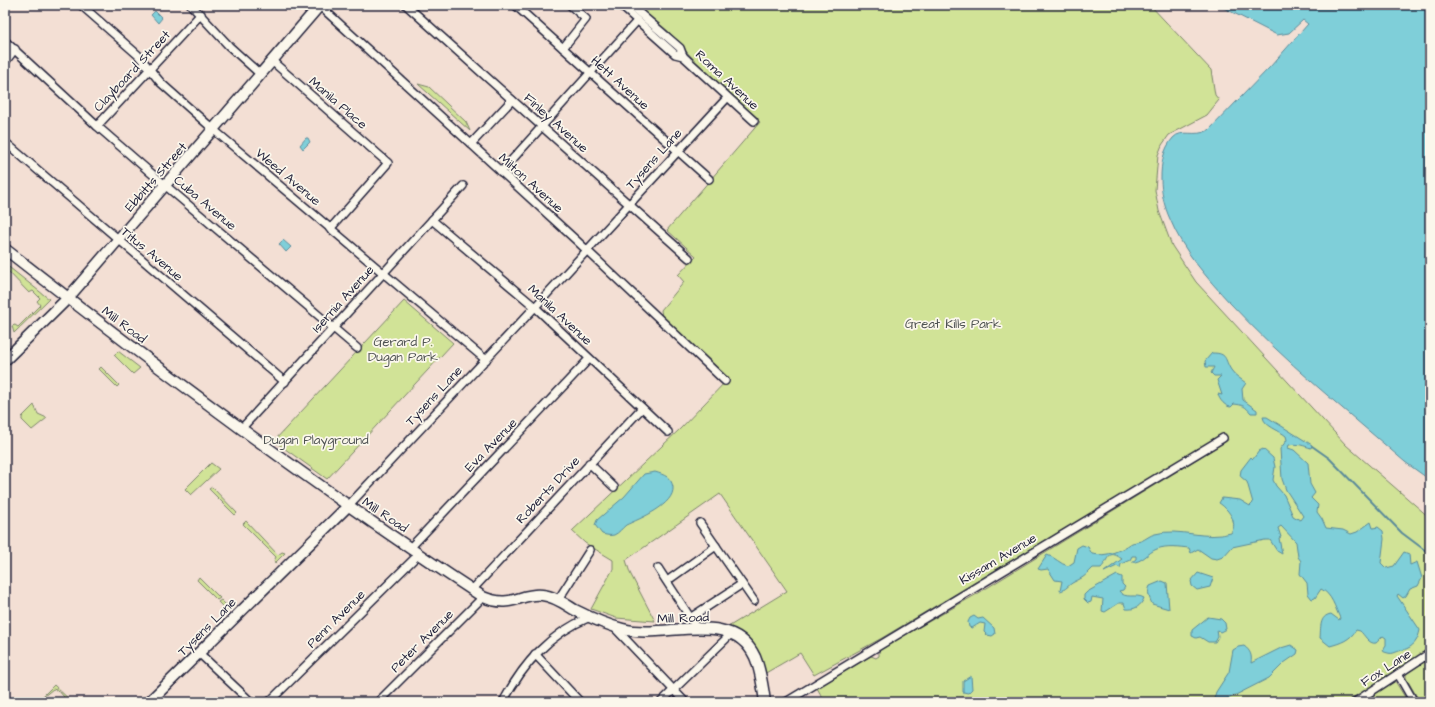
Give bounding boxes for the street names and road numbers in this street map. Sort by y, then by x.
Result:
street label: Clayboard Street [89,26,176,116]
street label: Roma Avenue [691,46,763,114]
street label: Hett Avenue [587,52,653,114]
street label: Manila Place [305,73,371,133]
street label: Finley Avenue [519,89,592,158]
street label: Tysens Lane [622,125,687,194]
street label: Ebbitts Street [121,138,192,216]
street label: Weed Avenue [251,144,325,210]
street label: Milton Avenue [495,149,567,217]
street label: Cuba Avenue [170,171,240,235]
street label: Titus Avenue [117,223,187,285]
street label: Isernia Avenue [308,261,378,337]
street label: Manila Avenue [524,280,596,350]
street label: Mill Road [98,302,150,348]
street label: Tysens Lane [401,362,467,431]
street label: Eva Avenue [461,414,521,476]
street label: Roberts Drive [512,452,584,528]
street label: Mill Road [358,493,412,537]
street label: Kissam Avenue [956,529,1040,589]
street label: Penn Avenue [303,586,369,652]
street label: Tysens Lane [174,594,241,661]
street label: Peter Avenue [387,606,457,676]
street label: Mill Road [657,608,710,628]
street label: Fox Lane [1357,645,1415,691]

